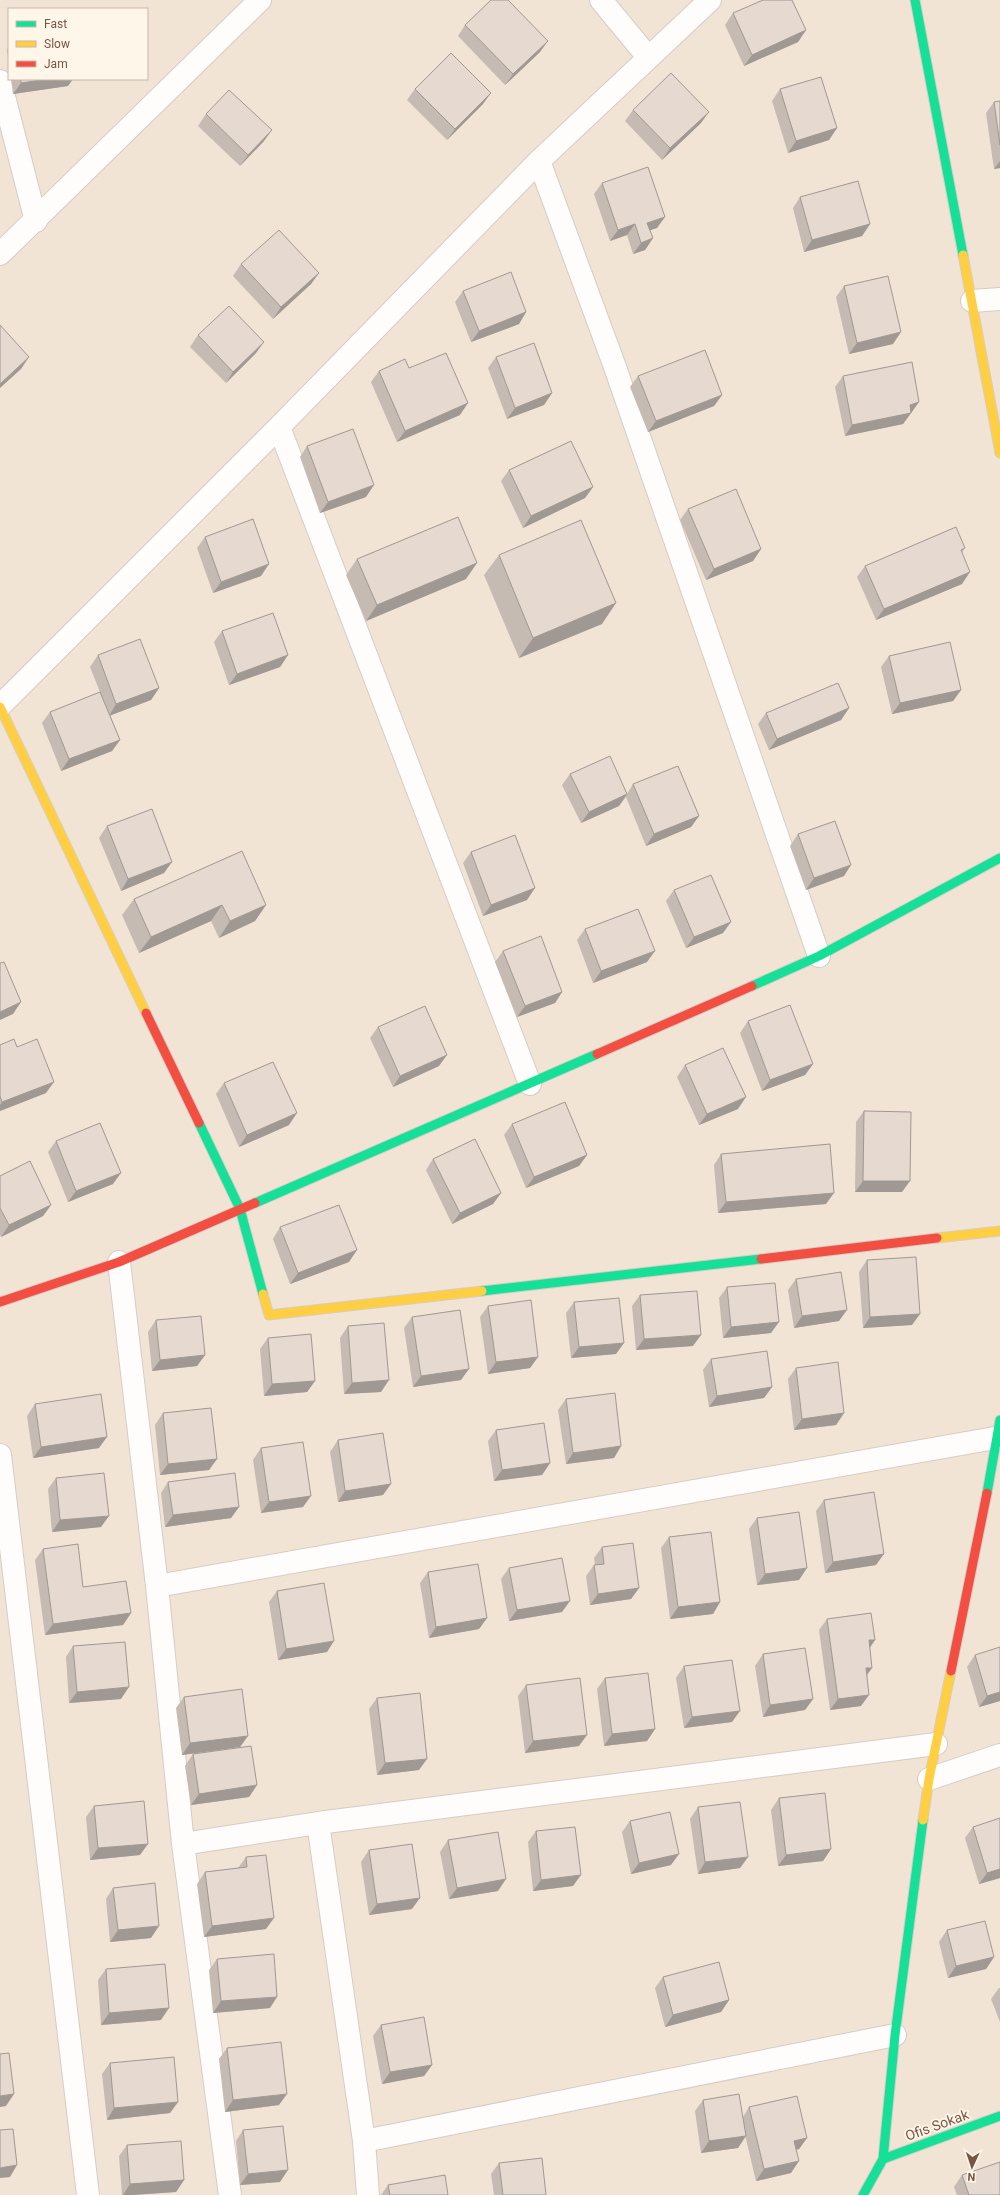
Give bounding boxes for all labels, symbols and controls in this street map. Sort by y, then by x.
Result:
legend [8,8,148,80]
text: Fast [44,17,67,31]
text: Slow [44,37,70,51]
text: Jam [44,57,68,71]
street label: Ofis Sokak [903,2106,972,2144]
north arrow [952,2147,992,2187]
text: N [967,2170,976,2183]

